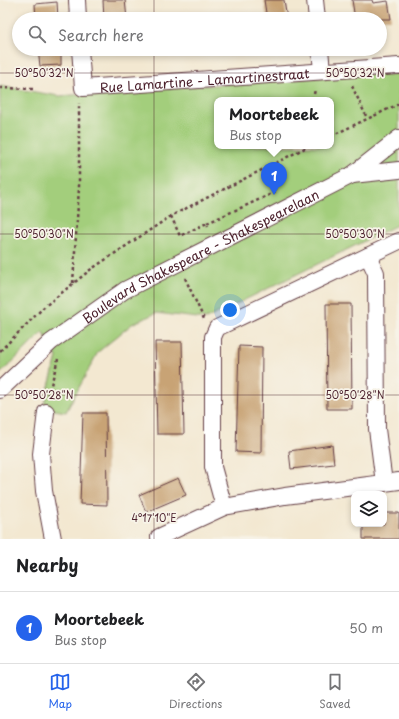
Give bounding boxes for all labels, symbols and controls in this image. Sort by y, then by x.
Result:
search box [12,12,387,56]
icon: search [26,23,48,45]
text: Search here [58,23,144,46]
street label: Rue Lamartine - Lamartinestraat [99,63,310,96]
text: 50°50'32"N [15,65,74,80]
text: 50°50'32"N [326,65,385,80]
popup [214,97,334,149]
text: Moortebeek [229,102,319,125]
text: Bus stop [229,125,282,144]
pin: 1 [261,162,287,195]
street label: Boulevard Shakespeare - Shakespearelaan [78,184,322,327]
text: 50°50'30"N [14,226,74,241]
text: 50°50'30"N [325,226,385,241]
your location [220,300,240,320]
text: 50°50'28"N [14,387,74,402]
text: 50°50'28"N [325,387,385,402]
map controls [351,491,387,527]
button: layers [351,491,387,527]
text: 4°17'10"E [131,510,177,525]
text: Nearby [16,552,78,578]
text: Moortebeek [54,607,144,630]
text: 1 [26,618,32,637]
text: 50 m [349,618,383,637]
text: Bus stop [54,630,107,649]
tab: Map [48,671,72,712]
tab: Directions [169,671,222,712]
tab: Saved [319,671,351,712]

